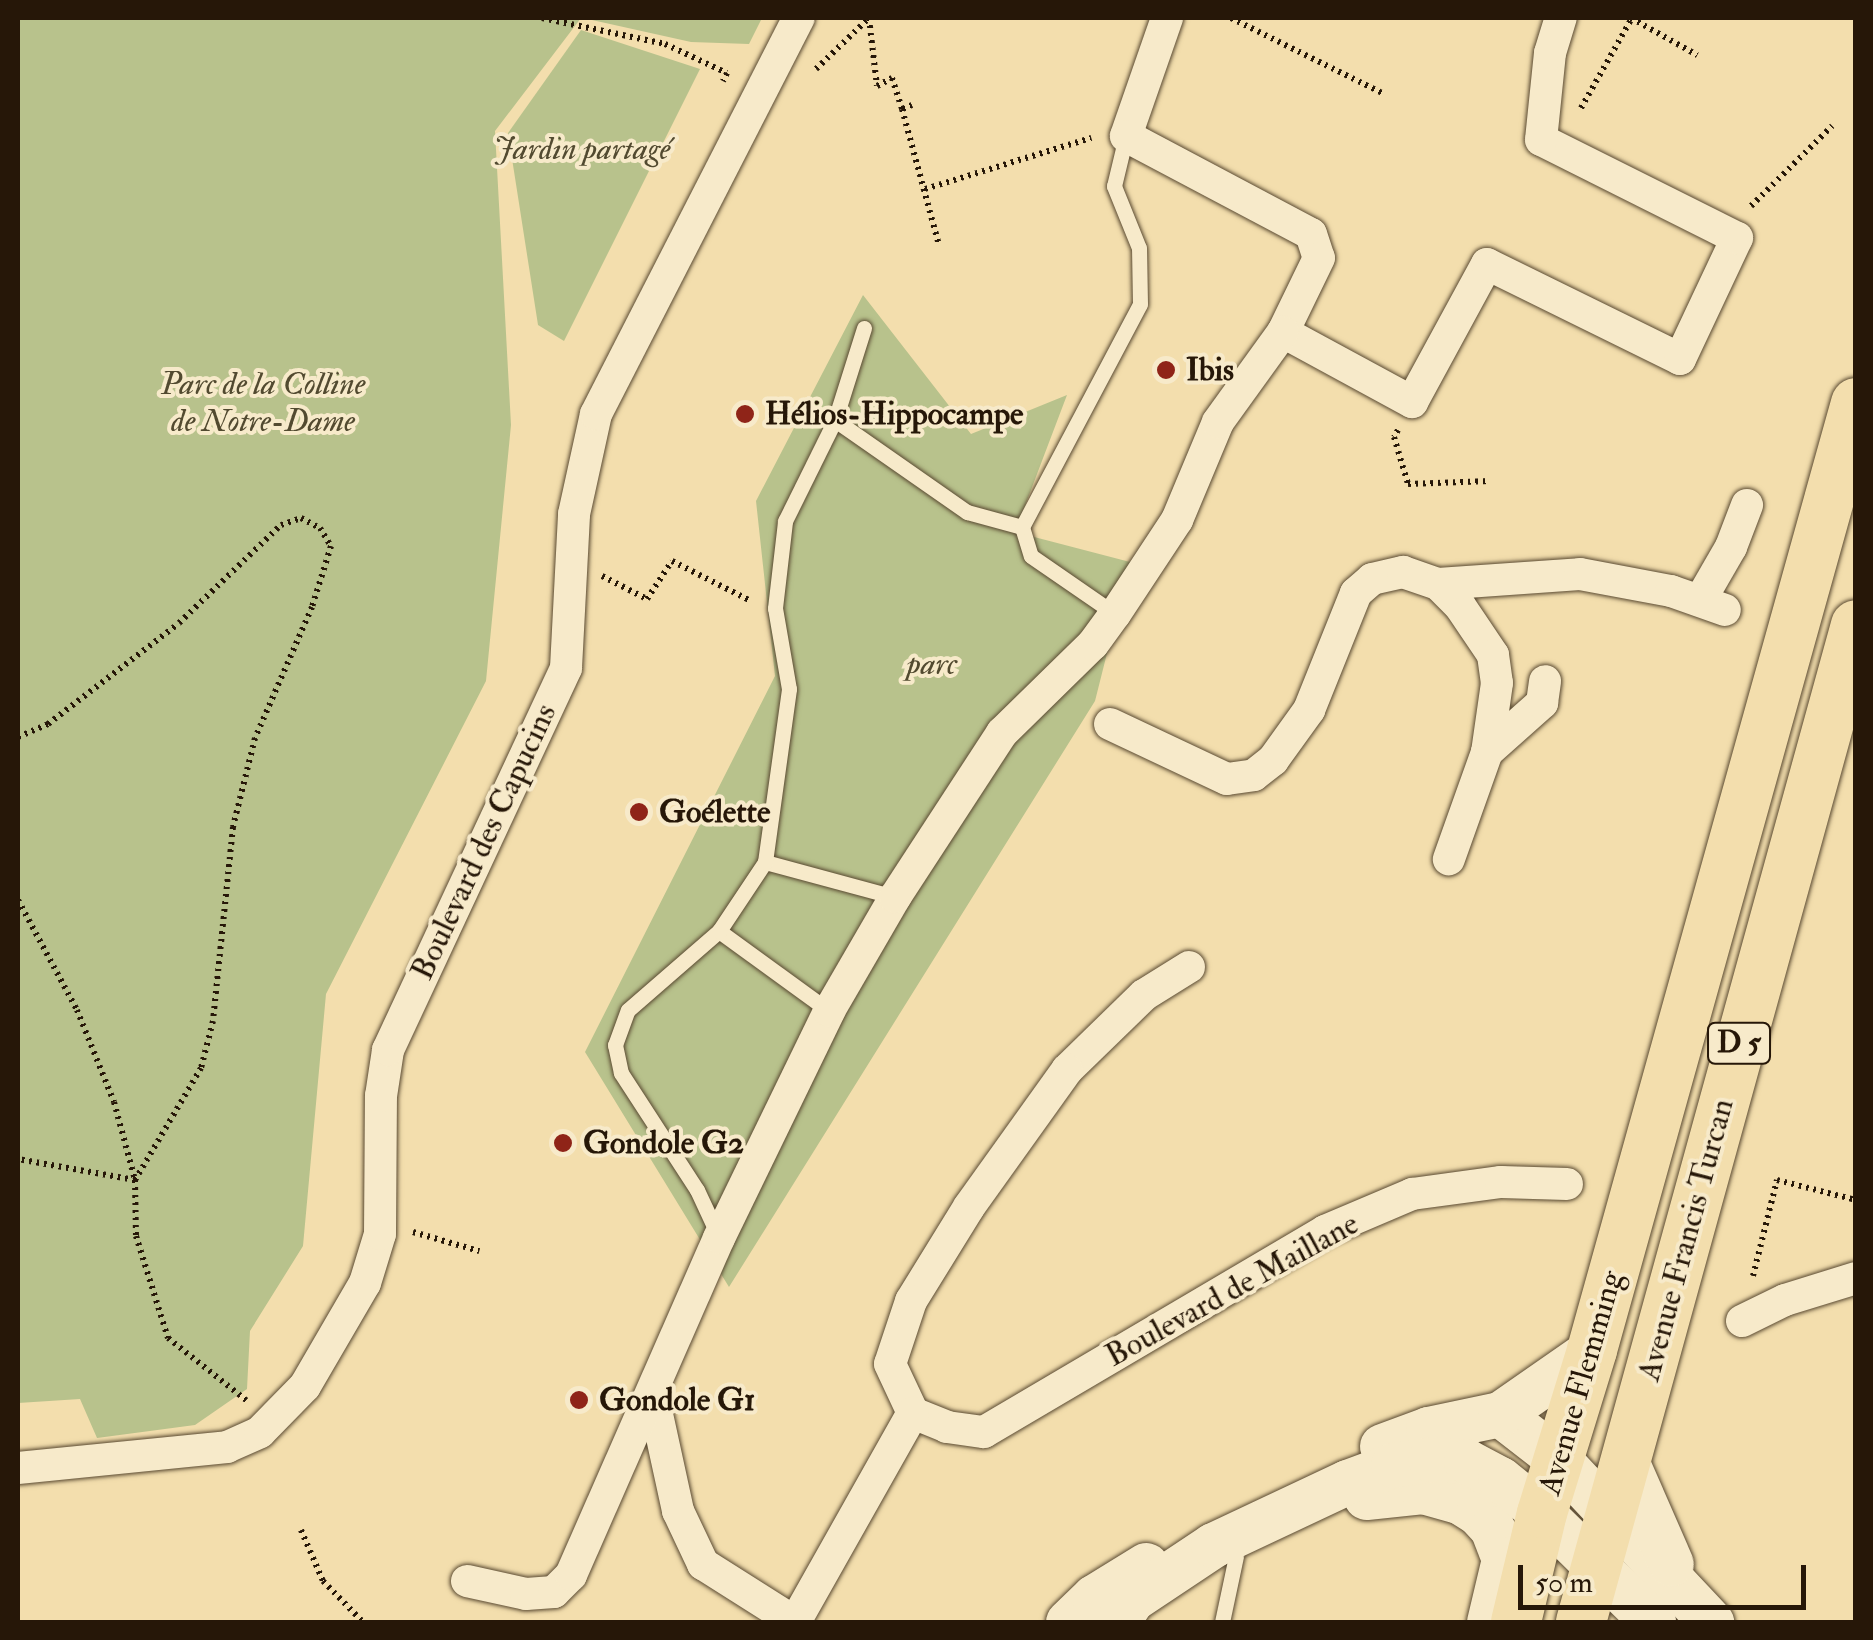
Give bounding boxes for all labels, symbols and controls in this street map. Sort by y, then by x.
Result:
park label: Jardin partagé [494,130,670,168]
place label: Ibis [1186,351,1234,389]
marker: Ibis [1155,359,1177,381]
park label: Parc de la Colline de Notre-Dame [161,366,365,441]
place label: Hélios-Hippocampe [765,395,1023,433]
marker: Hélios-Hippocampe [734,403,756,425]
park label: parc [907,645,957,683]
street label: Boulevard des Capucins [403,698,565,986]
place label: Goélette [659,793,770,831]
marker: Goélette [628,801,650,823]
road number: D 5 [1706,1018,1772,1068]
street label: Avenue Francis Turcan [1630,1095,1742,1385]
place label: Gondole G2 [583,1124,744,1162]
marker: Gondole G2 [552,1132,574,1154]
street label: Boulevard de Maillane [1099,1205,1365,1375]
street label: Avenue Flemming [1531,1267,1631,1499]
place label: Gondole G1 [599,1381,755,1419]
marker: Gondole G1 [568,1389,590,1411]
scale bar [1523,1545,1810,1607]
text: 50 m [1535,1564,1593,1601]

